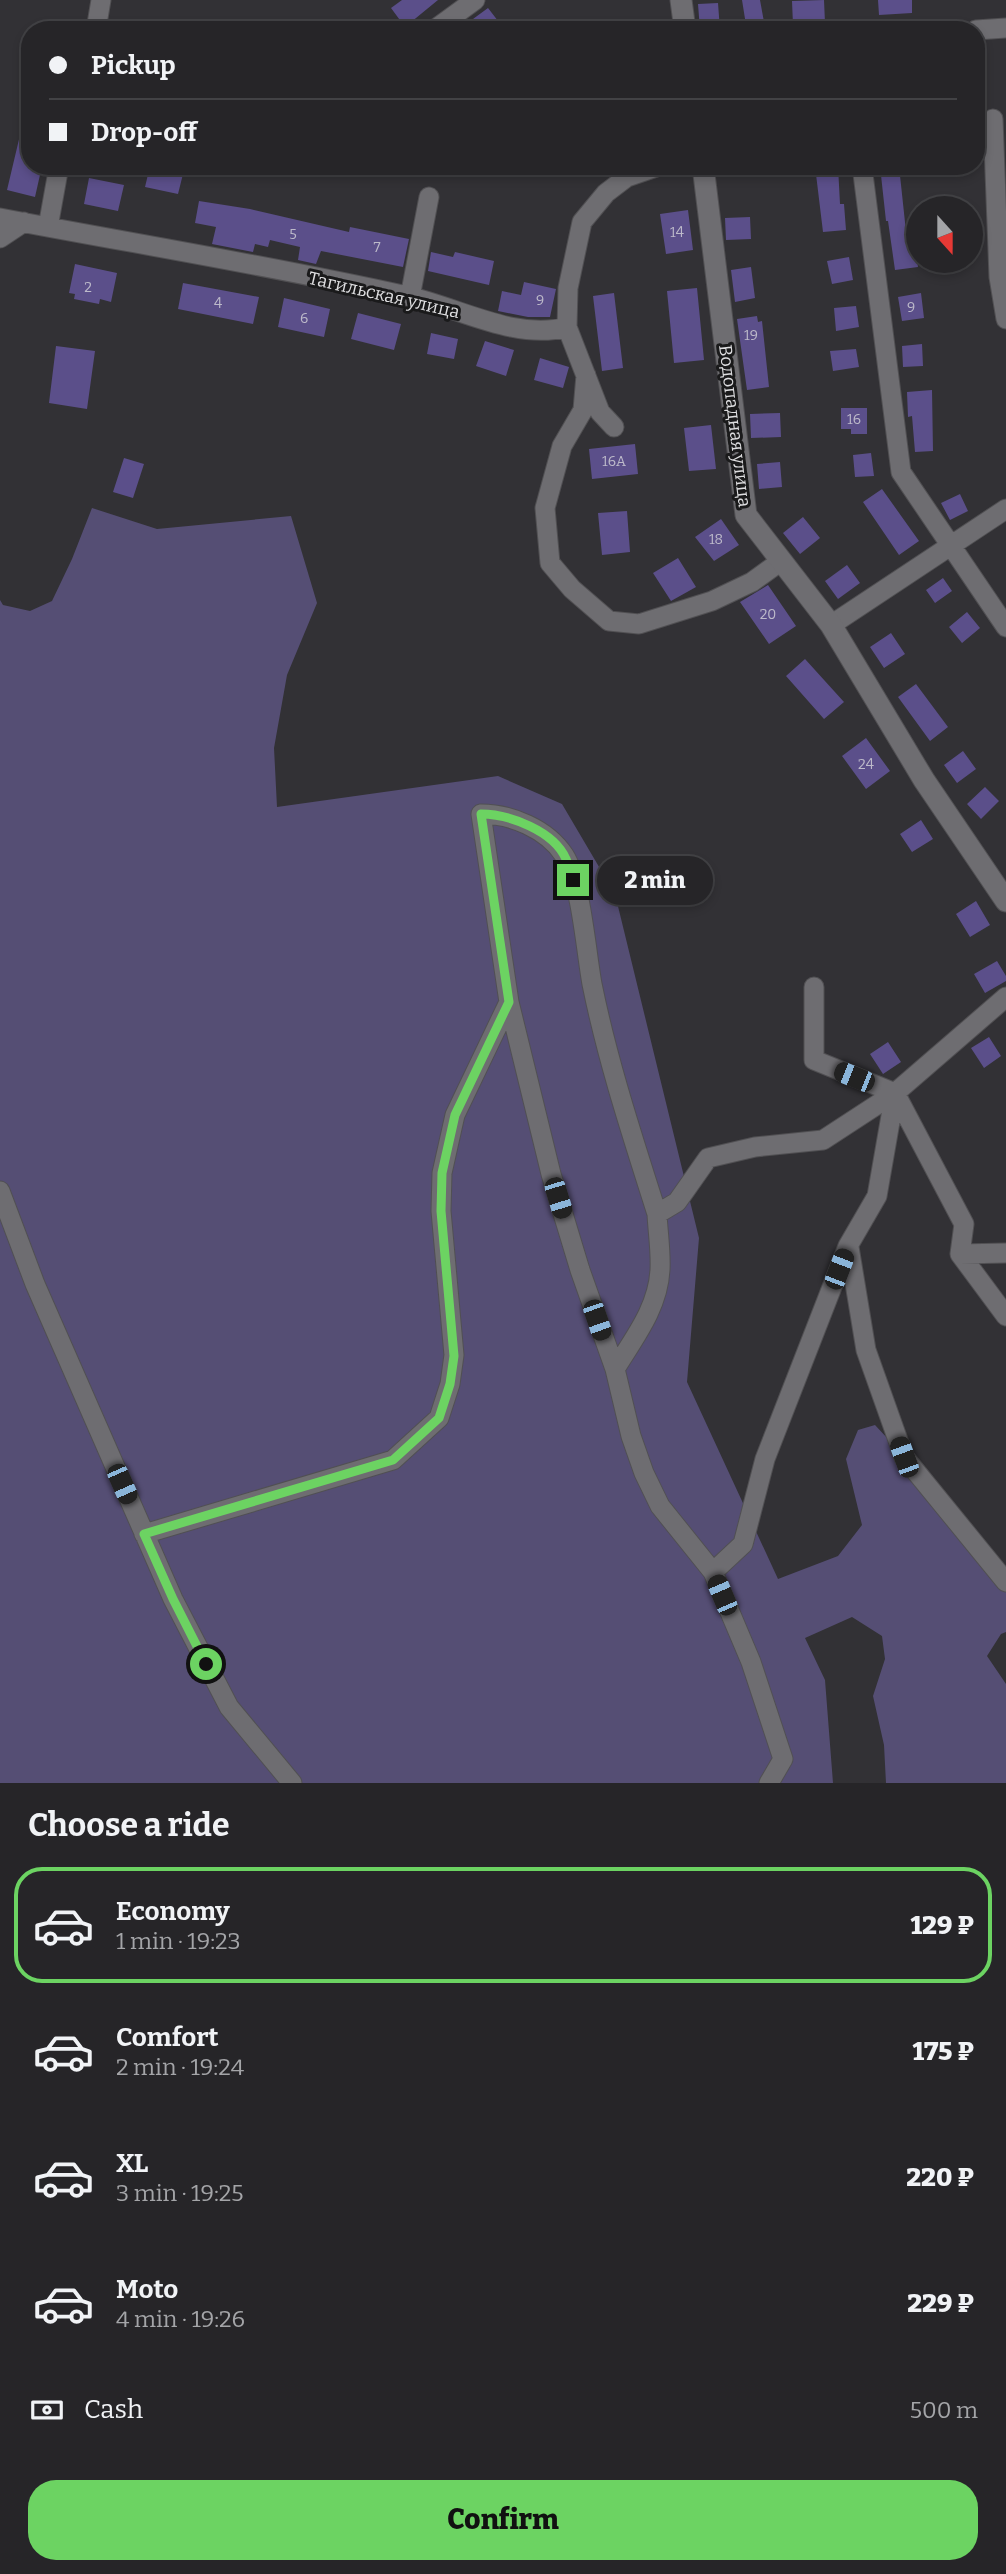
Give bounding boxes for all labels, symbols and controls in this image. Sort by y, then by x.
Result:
text: Pickup [91,50,176,81]
text: Drop-off [91,117,197,148]
north arrow [906,196,984,273]
map controls [906,196,983,273]
house number: 14 [670,224,684,241]
house number: 5 [289,226,297,243]
house number: 7 [373,239,381,256]
street label: Тагильская улица [306,267,462,323]
house number: 2 [84,279,92,296]
house number: 9 [536,292,544,309]
house number: 4 [214,295,222,312]
house number: 9 [907,299,915,316]
house number: 6 [300,310,308,327]
house number: 19 [744,327,758,344]
street label: Водопадная улица [714,344,756,509]
house number: 16 [847,411,861,428]
house number: 16А [602,453,626,470]
house number: 18 [709,531,723,548]
house number: 20 [760,606,776,623]
house number: 24 [858,756,874,773]
callout: 2 min [598,856,713,904]
route end [557,864,589,896]
text: 2 min [624,866,686,894]
car [831,1059,878,1095]
car [542,1175,575,1221]
car [822,1246,857,1292]
car [581,1297,614,1343]
car [887,1434,922,1480]
car [104,1461,141,1507]
car [705,1572,740,1618]
route start [190,1648,222,1680]
text: Choose a ride [28,1806,229,1844]
icon: car [32,1894,95,1957]
text: Economy [116,1896,230,1927]
text: 129 ₽ [911,1910,974,1941]
text: 1 min · 19:23 [116,1927,241,1955]
icon: car [32,2020,95,2083]
text: Comfort [116,2022,219,2053]
text: 175 ₽ [913,2036,974,2067]
text: 2 min · 19:24 [116,2053,244,2081]
icon: car [32,2146,95,2209]
text: XL [116,2148,148,2179]
text: 220 ₽ [906,2162,974,2193]
text: 3 min · 19:25 [116,2179,244,2207]
icon: car [32,2272,95,2335]
text: Moto [116,2274,178,2305]
text: 229 ₽ [907,2288,974,2319]
text: 4 min · 19:26 [116,2305,245,2333]
icon: cash [28,2391,66,2429]
text: Cash [84,2394,143,2425]
text: 500 m [910,2396,978,2424]
button: Confirm [28,2480,978,2560]

